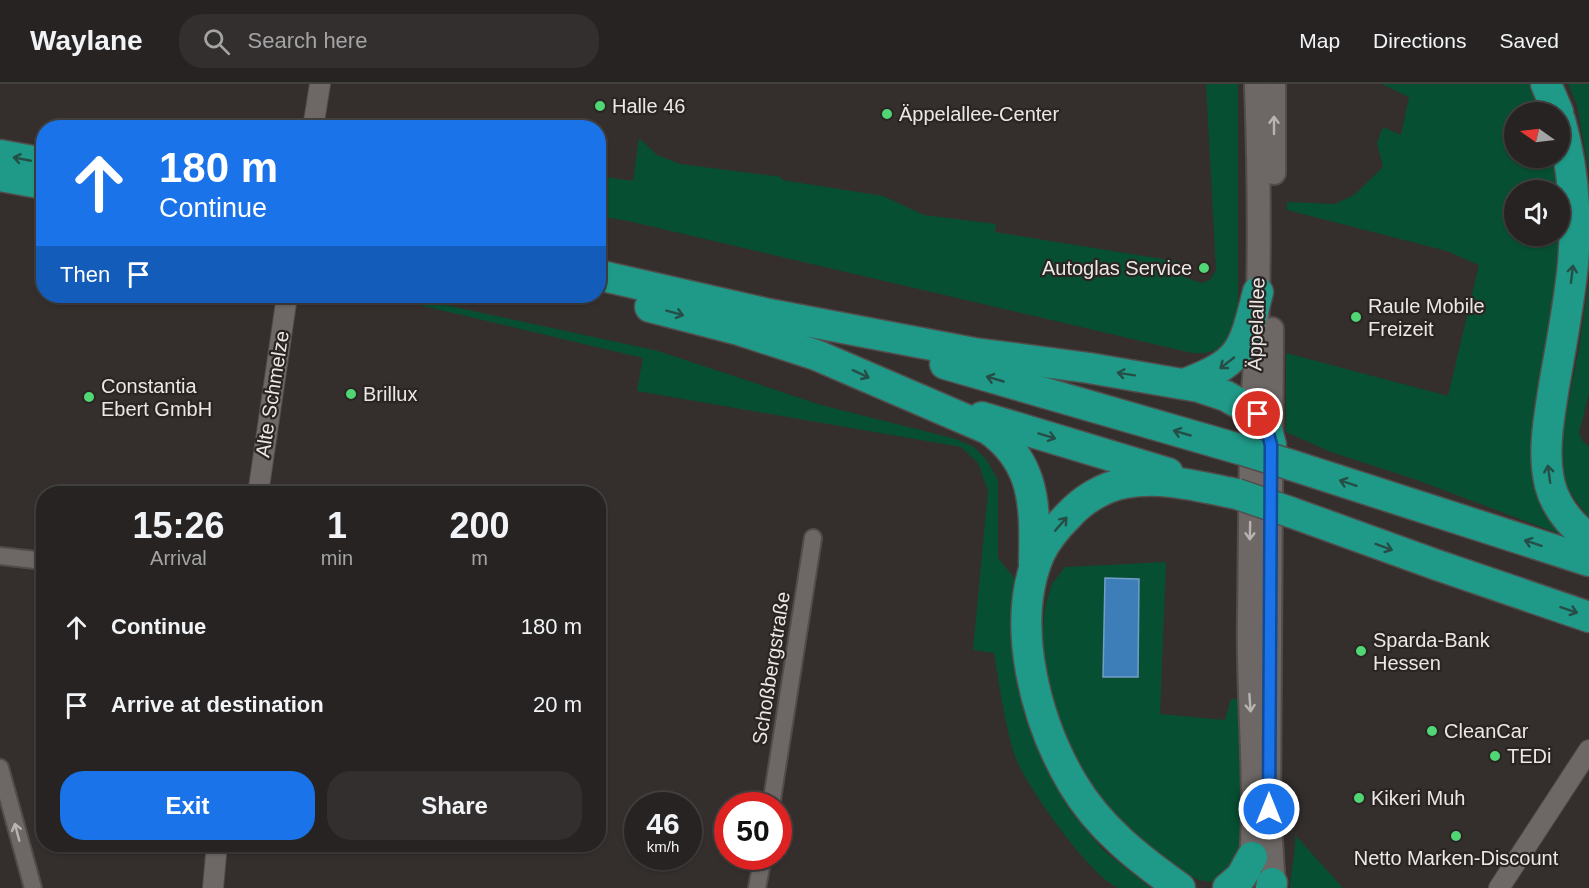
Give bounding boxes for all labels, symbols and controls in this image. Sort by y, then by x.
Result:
search box [179,14,599,68]
text: Waylane [30,25,143,56]
icon: search [200,25,233,58]
text: Search here [248,28,367,53]
text: Map [1299,29,1340,52]
text: Directions [1373,29,1466,52]
text: Saved [1499,29,1559,52]
place label: Halle 46 [612,95,685,117]
marker: Halle 46 [593,99,607,113]
north arrow [1504,102,1570,168]
map controls [1504,102,1570,246]
place label: Äppelallee-Center [899,103,1059,125]
marker: Äppelallee-Center [880,107,894,121]
one-way arrow [1268,116,1280,136]
icon: ahead [60,144,138,222]
text: 180 m [159,144,278,191]
one-way arrow [12,153,32,164]
button: sound [1504,180,1570,246]
text: Continue [159,193,267,223]
place label: Autoglas Service [1042,257,1192,279]
icon: arrive [122,258,155,291]
marker: Autoglas Service [1197,261,1211,275]
text: Then [60,262,110,287]
one-way arrow [1566,264,1577,284]
street label: Äppelallee [1243,277,1269,371]
place label: Raule Mobile Freizeit [1368,295,1485,340]
one-way arrow [665,308,684,320]
marker: Raule Mobile Freizeit [1349,310,1363,324]
street label: Alte Schmelze [251,329,293,459]
one-way arrow [1219,357,1235,369]
one-way arrow [851,368,869,380]
one-way arrow [1117,369,1137,380]
one-way arrow [986,373,1005,384]
place label: Constantia Ebert GmbH [101,375,212,420]
place label: Brillux [363,383,417,405]
marker: Brillux [344,387,358,401]
pin [1232,388,1283,439]
marker: Constantia Ebert GmbH [82,390,96,404]
icon: arrive [1241,397,1274,430]
one-way arrow [1173,427,1192,438]
one-way arrow [1037,431,1056,442]
one-way arrow [1543,464,1554,484]
one-way arrow [1339,477,1358,488]
text: 15:26 [132,505,224,546]
text: 1 [327,505,347,546]
text: 200 [449,505,510,546]
one-way arrow [1054,517,1068,532]
one-way arrow [1245,521,1256,541]
one-way arrow [1524,536,1543,547]
one-way arrow [1375,542,1393,553]
text: Arrival [150,547,207,569]
text: min [321,547,353,569]
text: m [471,547,488,569]
street label: Schoßbergstraße [748,590,794,746]
one-way arrow [1559,605,1578,616]
icon: ahead [60,611,93,644]
text: Continue [111,614,206,639]
text: 180 m [521,614,582,639]
place label: Sparda-Bank Hessen [1373,629,1491,674]
marker: Sparda-Bank Hessen [1354,644,1368,658]
icon: arrive [60,689,93,722]
text: Arrive at destination [111,692,324,717]
text: 20 m [533,692,582,717]
one-way arrow [1245,692,1256,712]
place label: CleanCar [1444,720,1529,742]
marker: CleanCar [1425,724,1439,738]
place label: TEDi [1507,745,1551,767]
marker: TEDi [1488,749,1502,763]
button: Exit [60,771,315,840]
button: Share [327,771,582,840]
position arrow [1237,777,1301,841]
place label: Kikeri Muh [1371,787,1465,809]
marker: Kikeri Muh [1352,791,1366,805]
speed limit sign: 50 [714,792,792,870]
text: 46 [646,807,680,840]
one-way arrow [11,822,23,841]
marker: Netto Marken-Discount [1449,829,1463,843]
text: km/h [647,838,679,855]
place label: Netto Marken-Discount [1354,847,1559,869]

